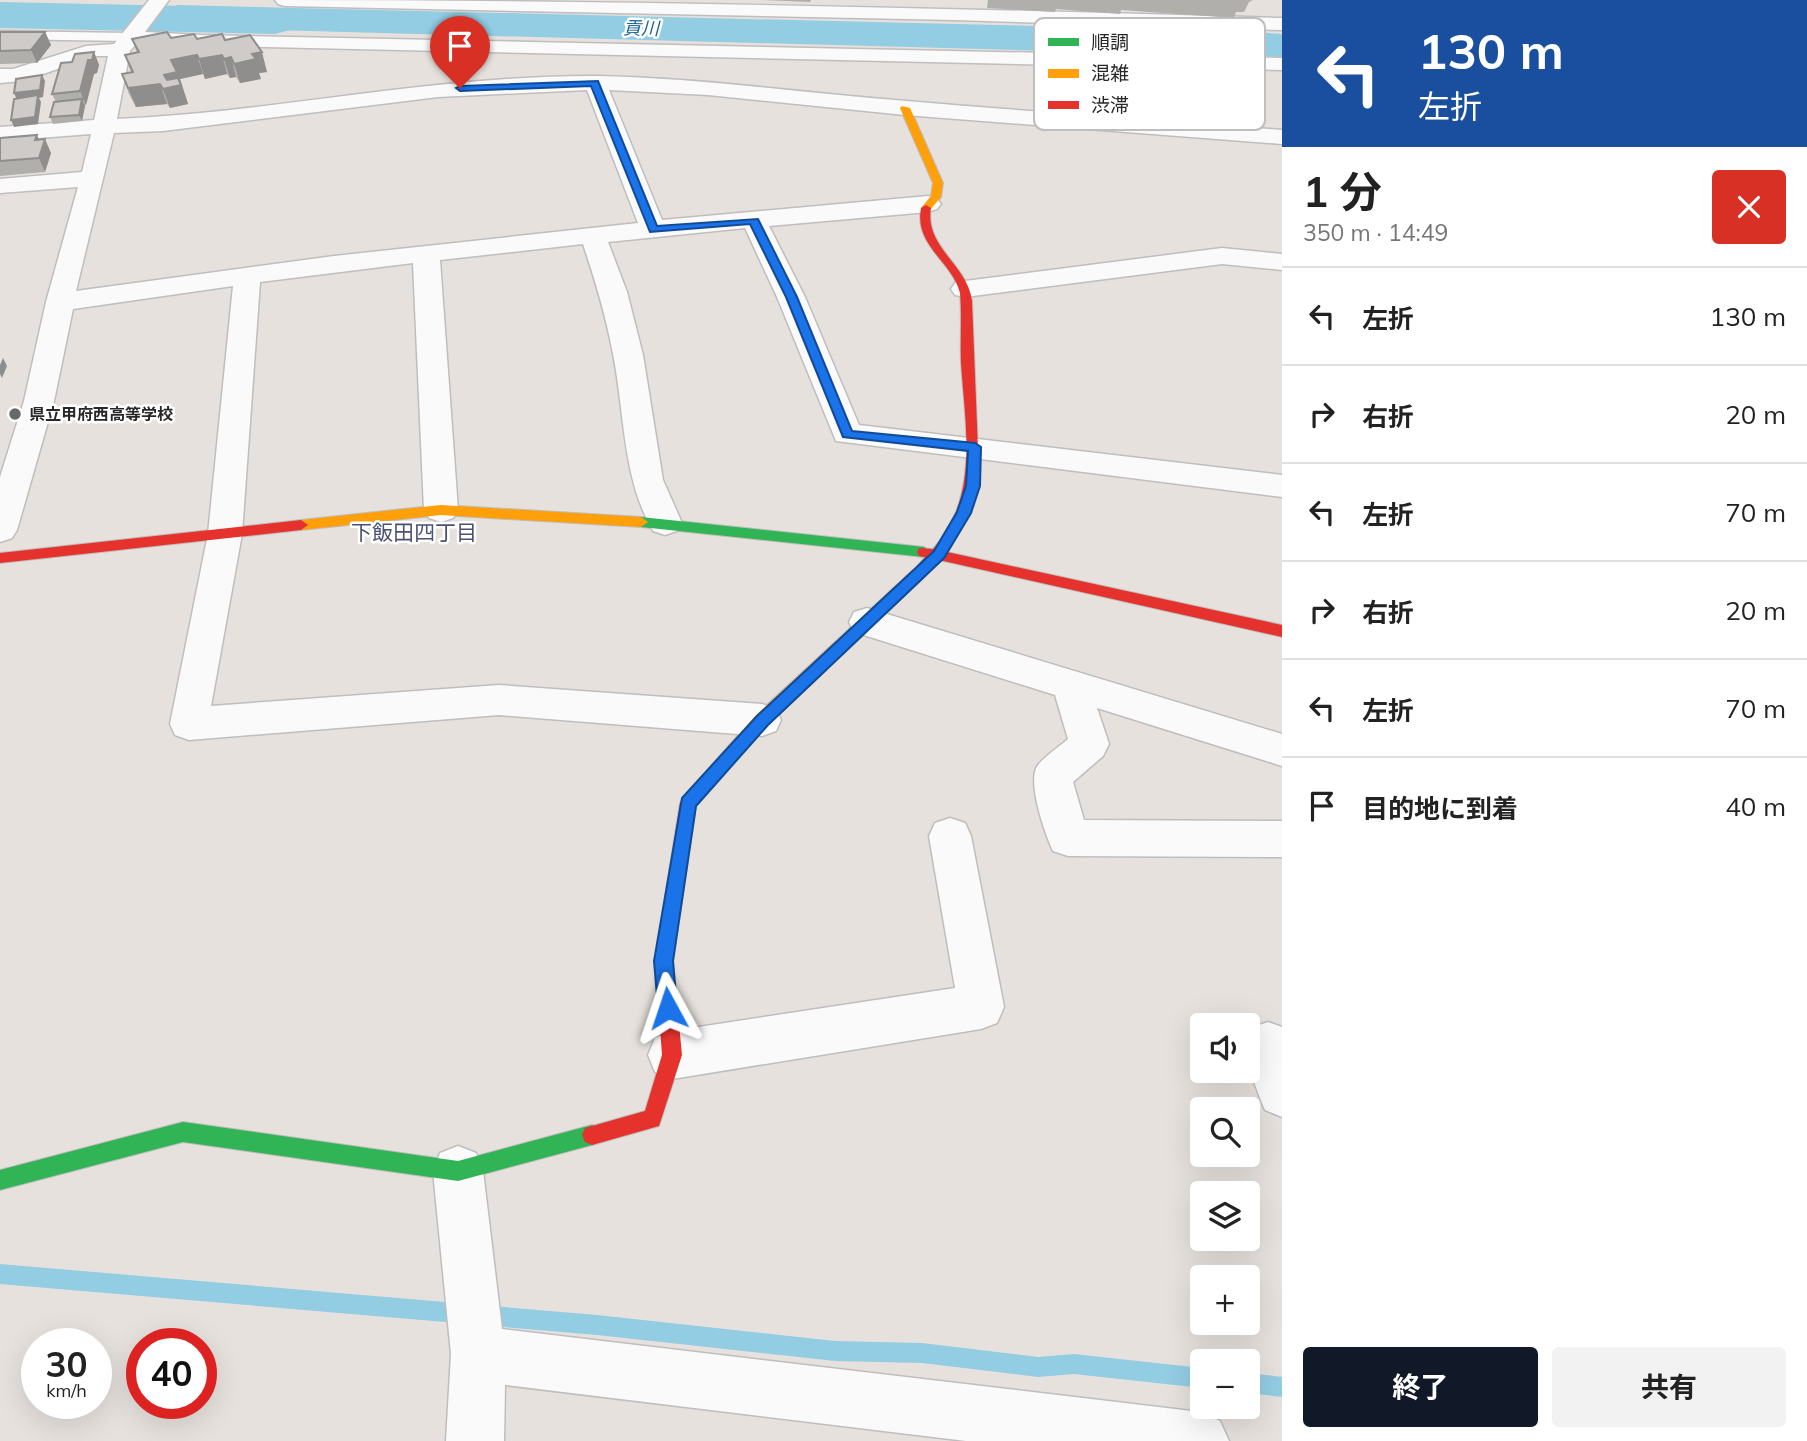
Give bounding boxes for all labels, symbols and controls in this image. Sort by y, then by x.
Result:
pin [430,16,490,88]
water label: 貢川 [623,16,661,40]
legend [1034,18,1265,130]
text: 130 m [1418,20,1564,81]
icon: arrive [441,27,479,65]
icon: left [1303,28,1394,119]
text: 順調 [1091,30,1129,54]
text: 混雑 [1091,61,1129,85]
text: 左折 [1418,86,1482,126]
text: 渋滞 [1091,93,1129,117]
text: 1 分 [1303,165,1382,218]
button: close [1712,170,1786,244]
text: 350 m · 14:49 [1303,218,1448,247]
icon: left [1303,297,1341,335]
text: 130 m [1710,300,1786,333]
text: 左折 [1362,302,1414,335]
icon: right [1303,395,1341,433]
text: 20 m [1725,398,1786,431]
text: 右折 [1362,400,1414,433]
place label: 県立甲府西高等学校 [29,404,173,424]
marker: 県立甲府西高等学校 [7,406,23,422]
icon: left [1303,493,1341,531]
text: 70 m [1725,496,1786,529]
text: 左折 [1362,498,1414,531]
district label: 下飯田四丁目 [351,519,477,545]
icon: right [1303,591,1341,629]
text: 20 m [1725,594,1786,627]
text: 右折 [1362,596,1414,629]
icon: left [1303,689,1341,727]
text: 70 m [1725,692,1786,725]
text: 左折 [1362,694,1414,727]
icon: arrive [1303,787,1341,825]
text: 40 m [1725,790,1786,823]
text: 目的地に到着 [1362,792,1518,825]
position arrow [631,971,705,1045]
map controls [1190,1013,1260,1419]
button: sound [1190,1013,1260,1083]
button: search [1190,1097,1260,1167]
button: layers [1190,1181,1260,1251]
button: + [1190,1265,1260,1335]
speed limit sign: 40 [126,1328,217,1419]
text: 30 [45,1342,88,1386]
button: 終了 [1303,1347,1538,1427]
button: 共有 [1552,1347,1786,1427]
button: − [1190,1349,1260,1419]
text: km/h [46,1379,87,1402]

